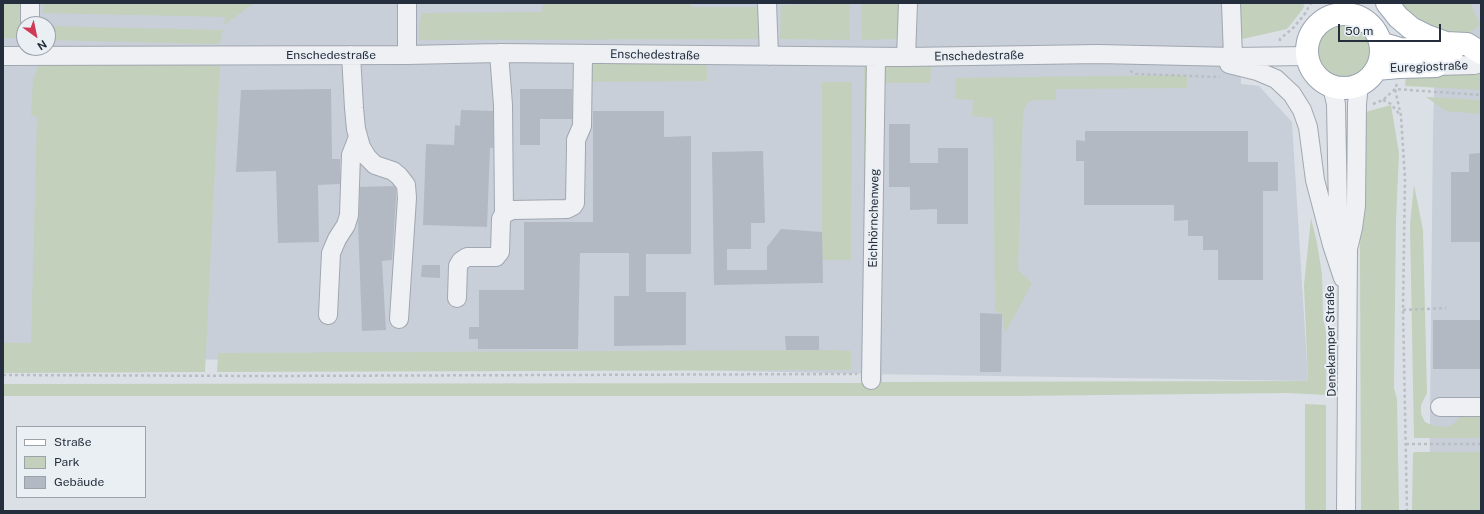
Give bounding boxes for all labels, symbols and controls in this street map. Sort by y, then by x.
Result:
north arrow [16,16,56,56]
scale bar [1340,16,1443,42]
text: 50 m [1345,24,1373,38]
text: N [35,38,49,53]
street label: Enschedestraße [610,47,700,63]
street label: Enschedestraße [286,48,376,62]
street label: Enschedestraße [934,48,1024,64]
street label: Euregiostraße [1390,58,1468,76]
street label: Eichhörnchenweg [866,168,882,268]
street label: Denekamper Straße [1323,285,1339,397]
legend [16,426,146,498]
text: Straße [54,435,91,449]
text: Park [54,455,80,469]
text: Gebäude [54,475,104,489]

